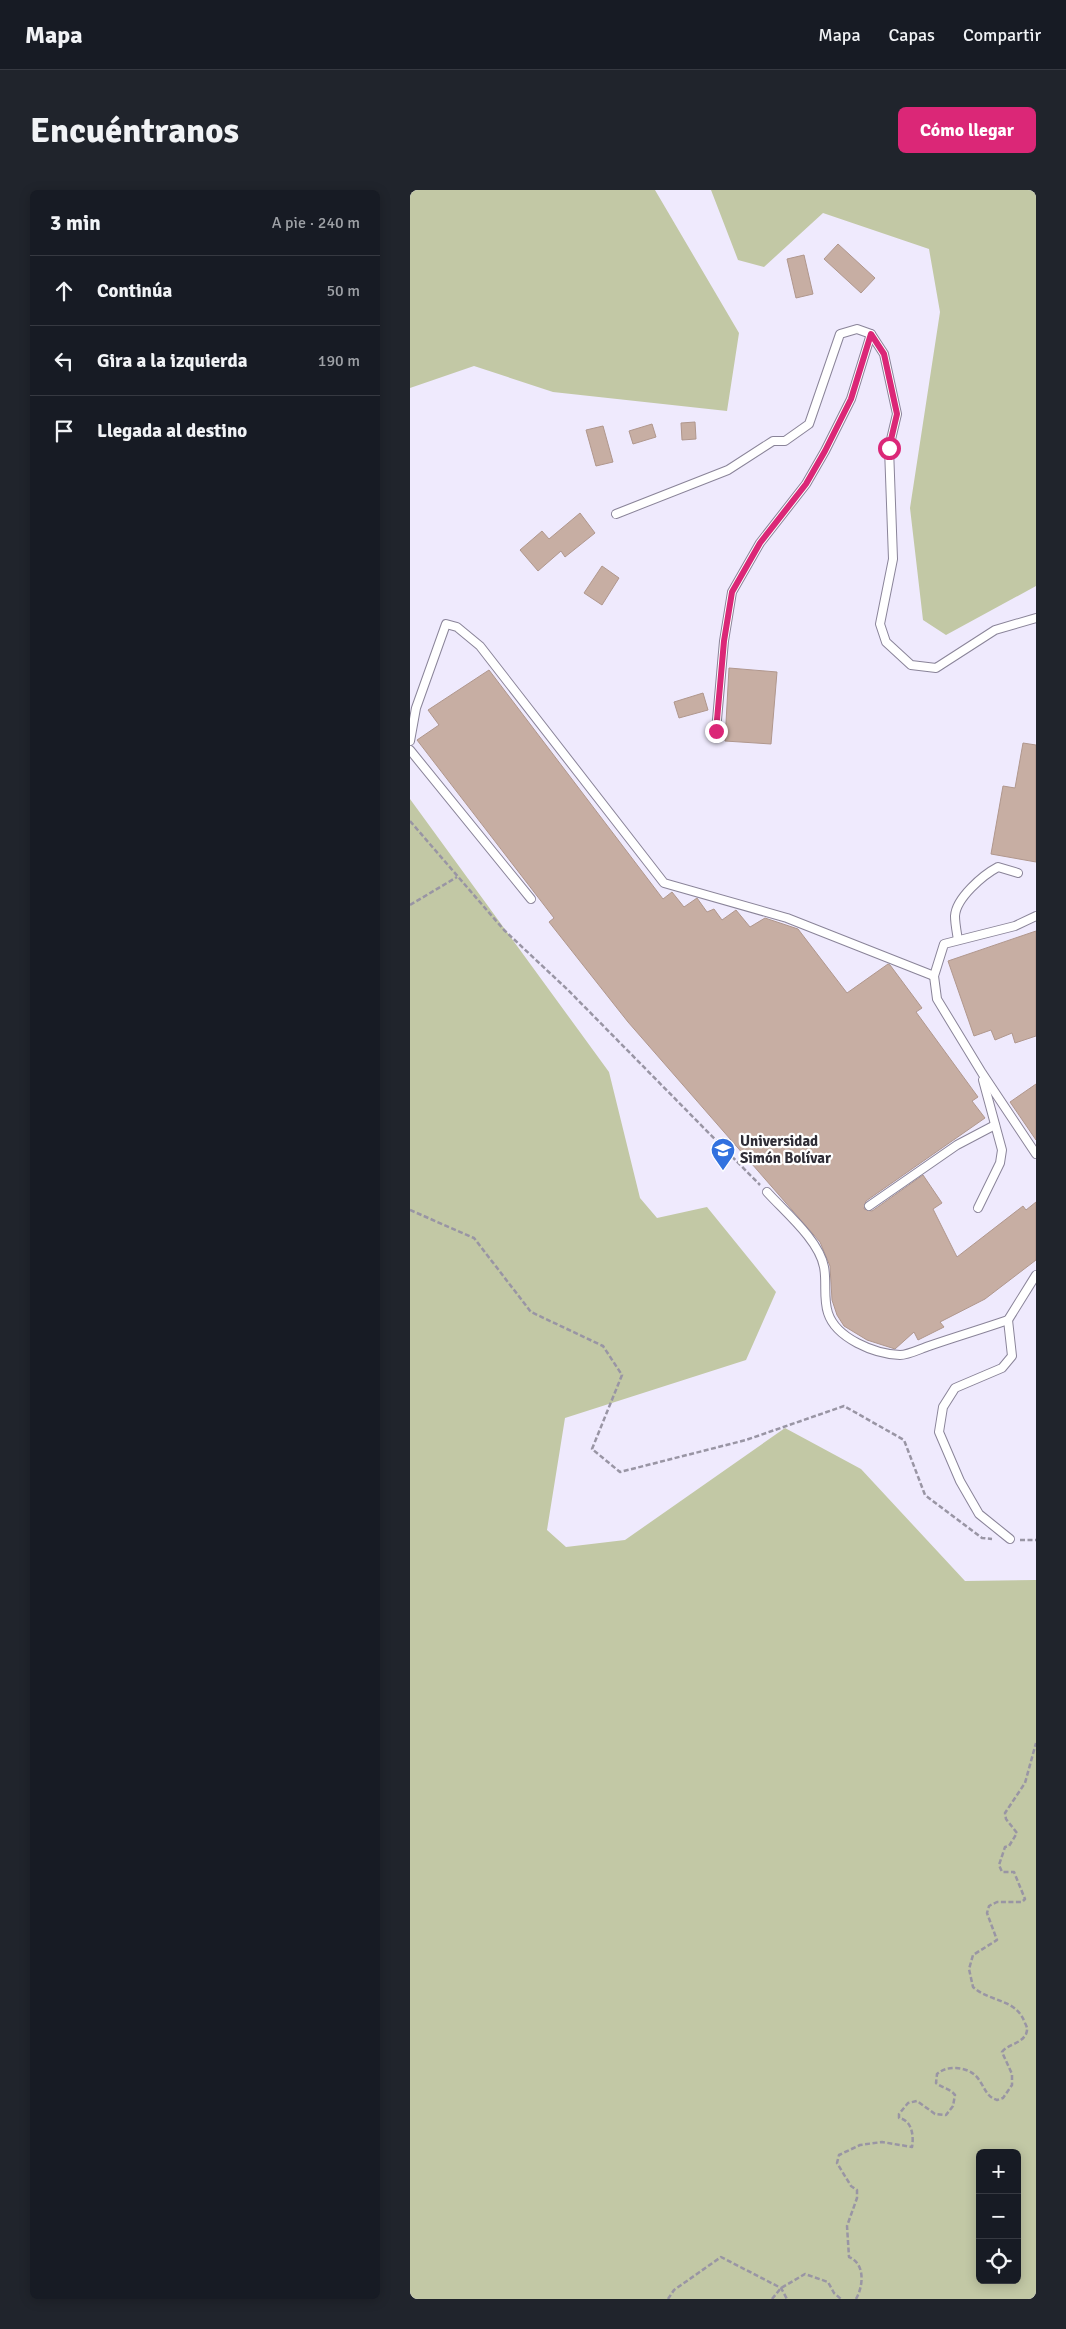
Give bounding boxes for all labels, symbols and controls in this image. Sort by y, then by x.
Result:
text: Mapa [25,20,83,50]
text: Mapa [818,24,861,46]
text: Capas [889,24,935,46]
text: Compartir [963,24,1041,46]
button: Cómo llegar [898,107,1036,153]
text: Encuéntranos [30,109,239,152]
text: 3 min [50,210,101,236]
text: A pie · 240 m [272,213,360,233]
icon: ahead [50,277,78,305]
text: Continúa [97,279,172,303]
text: 50 m [326,281,360,301]
icon: left [50,347,78,375]
text: Gira a la izquierda [97,349,247,373]
text: 190 m [318,351,360,371]
icon: arrive [50,417,78,445]
text: Llegada al destino [97,419,247,443]
route start [878,437,901,460]
route end [705,720,728,743]
place label: Universidad Simón Bolívar [740,1132,831,1167]
school or university icon: Universidad Simón Bolívar [710,1137,736,1171]
map controls [976,2149,1021,2284]
button: + [976,2149,1021,2194]
button: − [976,2194,1021,2239]
button: locate [976,2239,1021,2284]

